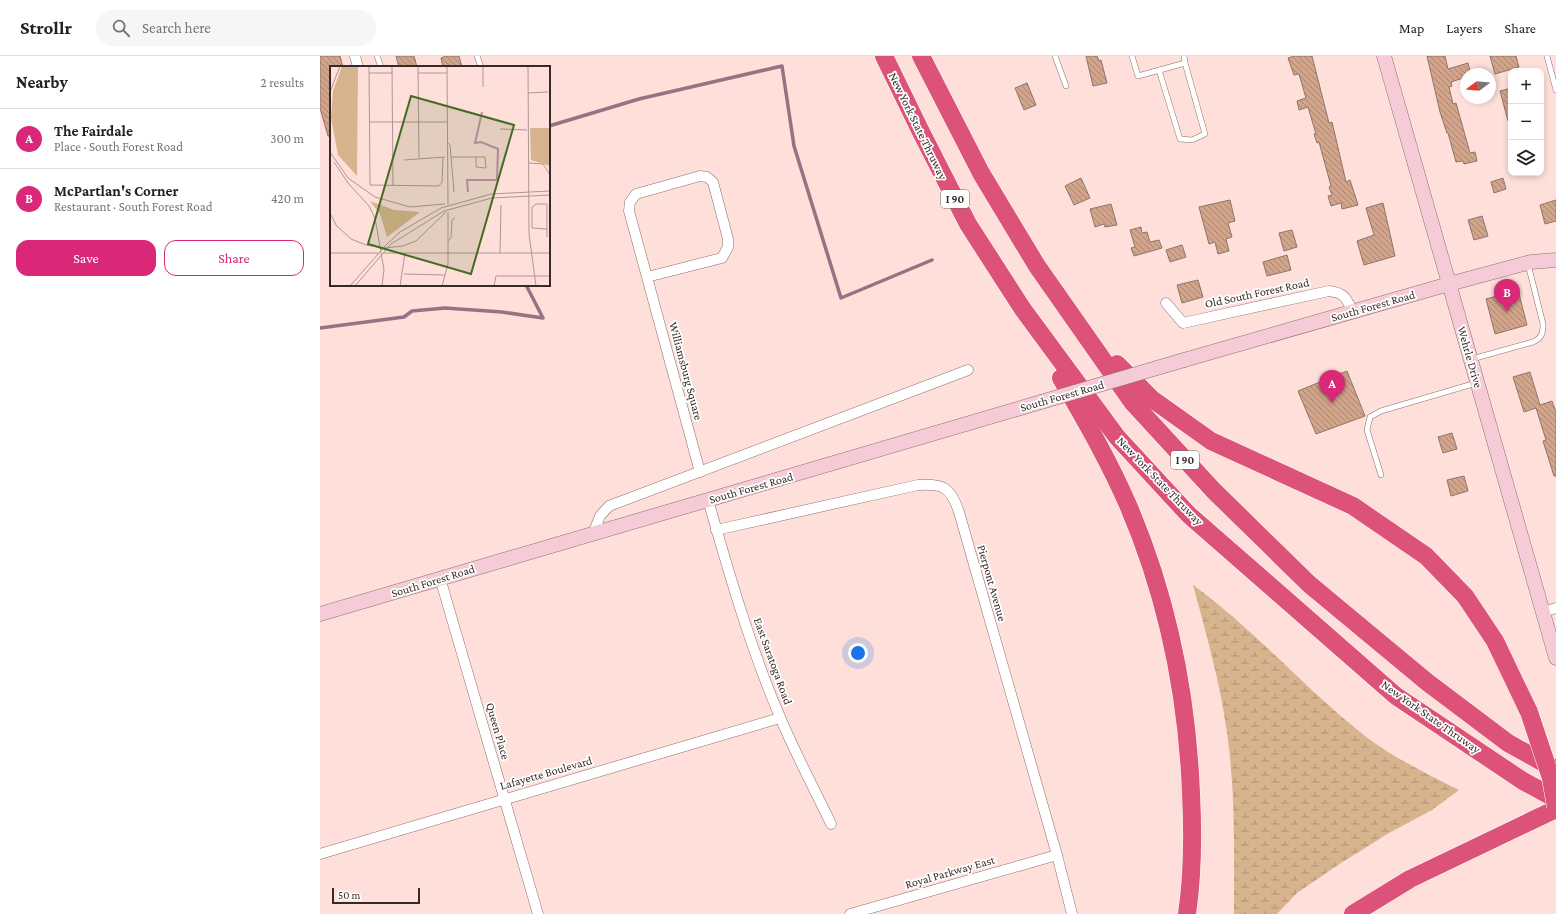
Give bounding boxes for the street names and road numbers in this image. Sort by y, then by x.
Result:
street label: New York State Thruway [886,70,950,182]
road number: I 90 [941,190,969,208]
street label: Old South Forest Road [1203,275,1311,311]
street label: South Forest Road [1329,287,1417,325]
street label: Williamsburg Square [666,320,706,422]
street label: Wehrle Drive [1455,325,1485,389]
street label: South Forest Road [1018,377,1106,415]
street label: New York State Thruway [1114,434,1206,529]
road number: I 90 [1171,451,1199,469]
street label: South Forest Road [707,469,795,507]
street label: Pierpont Avenue [974,543,1010,623]
street label: South Forest Road [389,561,477,600]
street label: East Saratoga Road [751,616,795,707]
street label: New York State Thruway [1379,678,1484,757]
street label: Queen Place [483,701,513,761]
street label: Lafayette Boulevard [498,753,594,793]
street label: Royal Parkway East [903,852,997,892]

